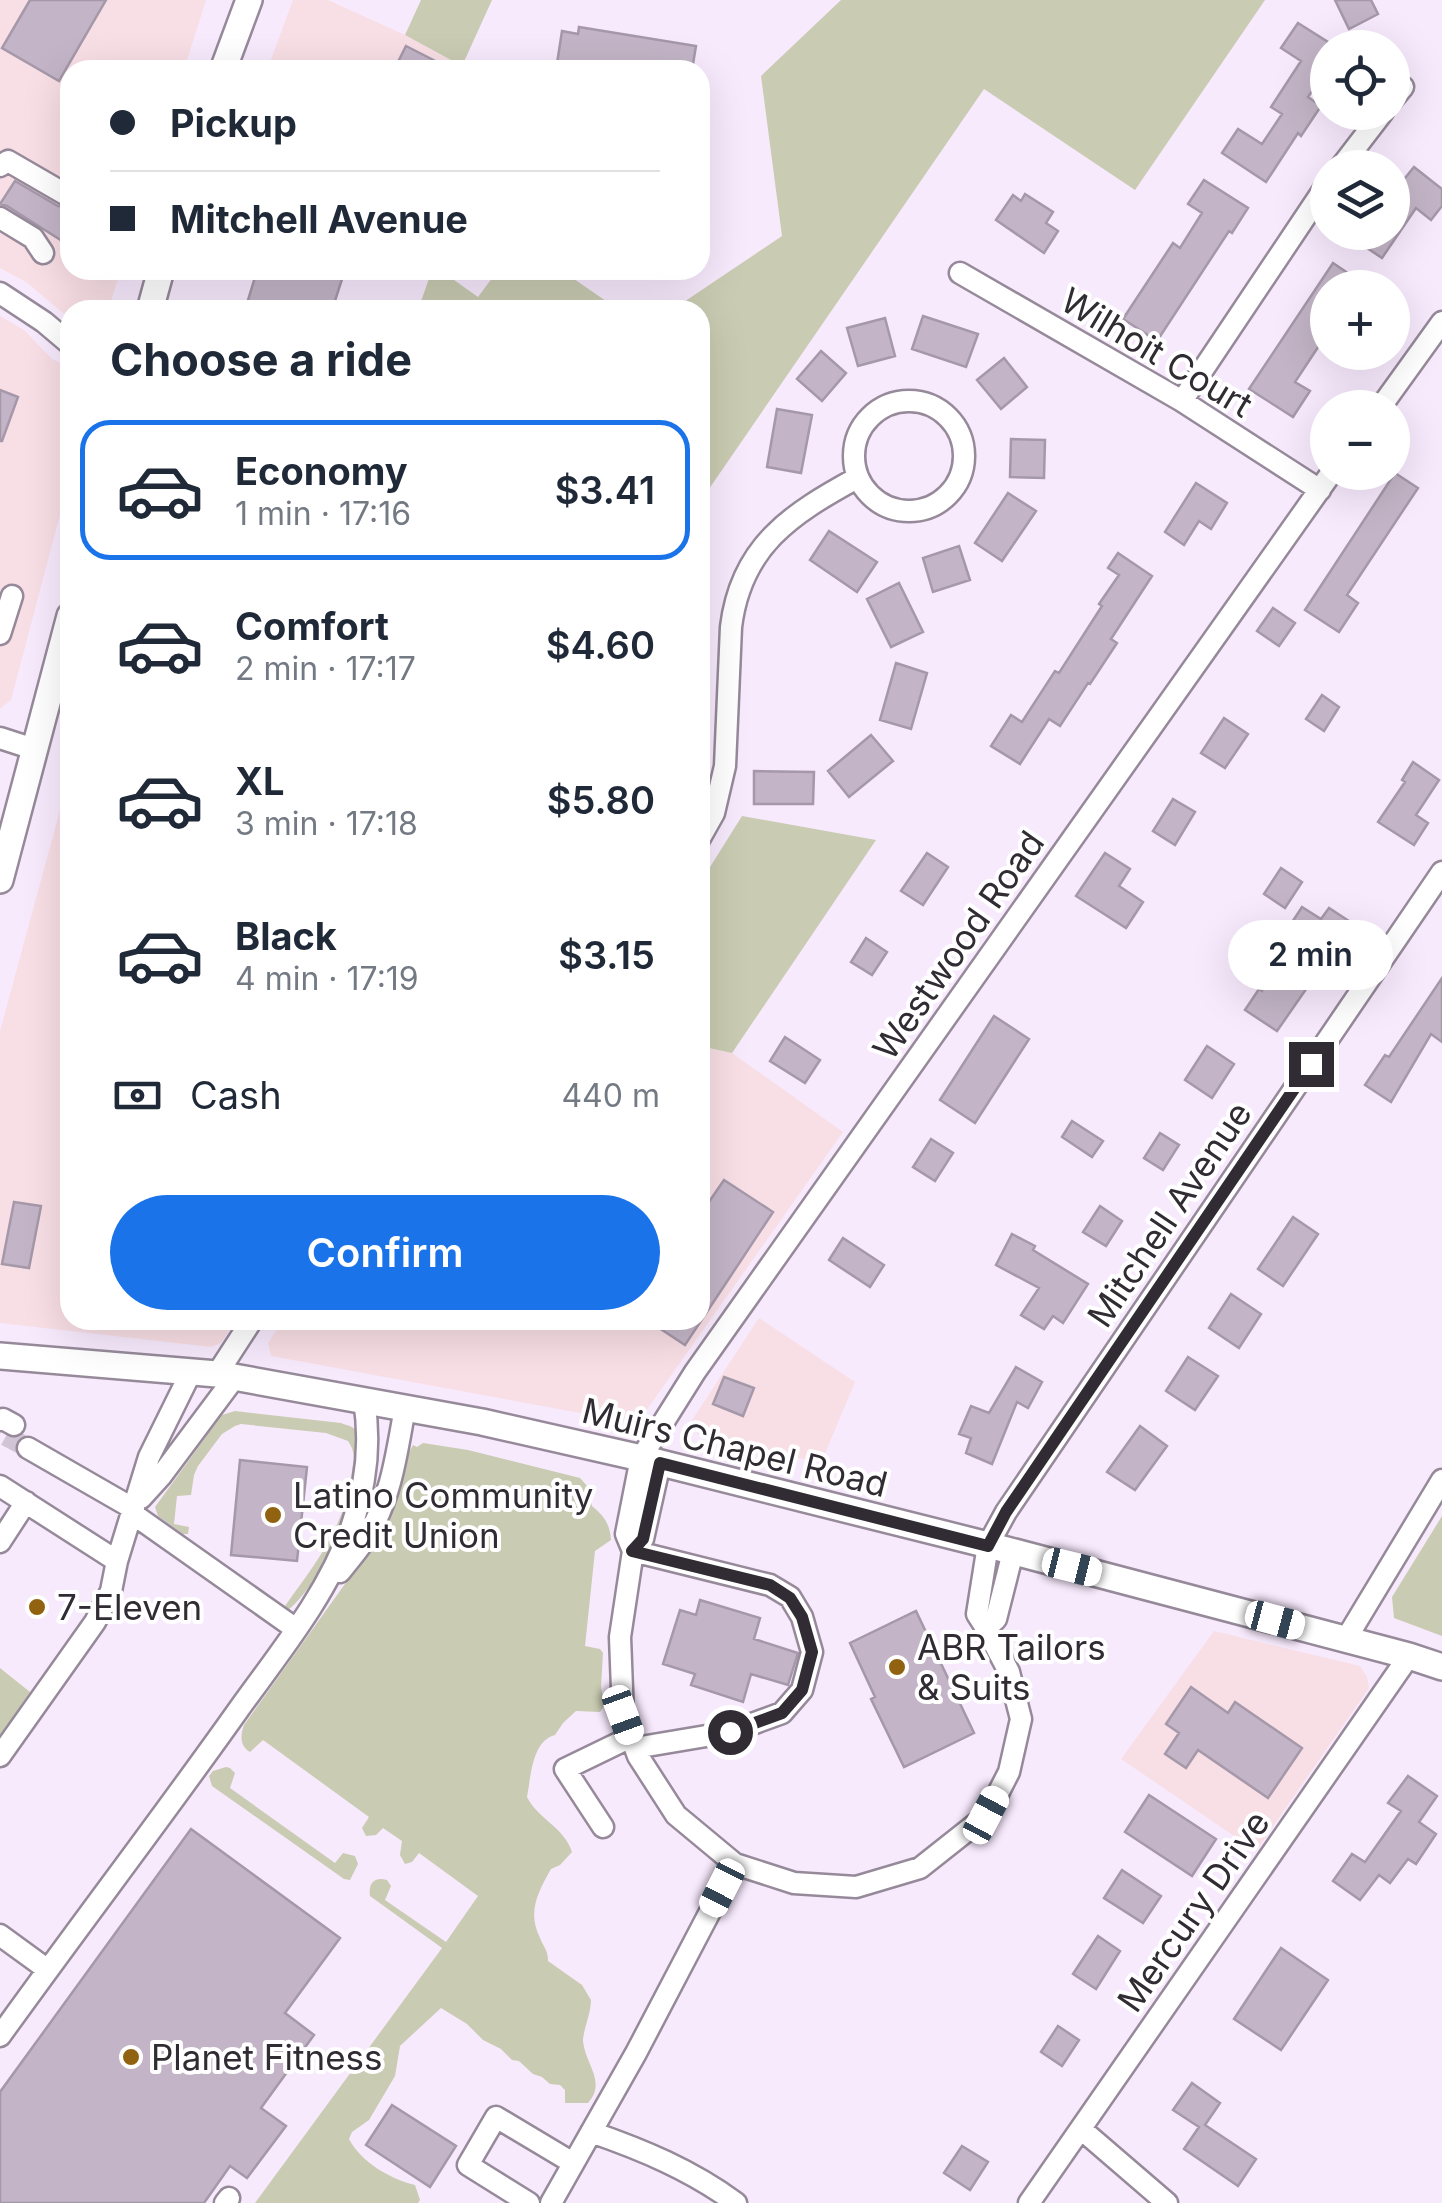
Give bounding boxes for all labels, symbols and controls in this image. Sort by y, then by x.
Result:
map controls [1310,30,1410,490]
button: locate [1310,30,1410,130]
text: Pickup [170,100,297,146]
button: layers [1310,150,1410,250]
text: Mitchell Avenue [170,196,468,242]
button: + [1310,270,1410,370]
street label: Wilhoit Court [1054,279,1260,425]
text: Choose a ride [110,332,412,387]
button: − [1310,390,1410,490]
icon: car [115,445,205,535]
text: Economy [235,448,408,494]
text: $3.41 [555,467,655,513]
text: 1 min · 17:16 [235,494,411,533]
icon: car [115,600,205,690]
text: Comfort [235,603,389,649]
text: $4.60 [546,622,655,668]
text: 2 min · 17:17 [235,649,416,688]
icon: car [115,755,205,845]
text: XL [235,758,285,804]
text: $5.80 [547,777,655,823]
text: 3 min · 17:18 [235,804,418,843]
street label: Westwood Road [864,823,1052,1067]
icon: car [115,910,205,1000]
text: Black [235,913,337,959]
callout: 2 min [1228,919,1394,989]
text: $3.15 [558,932,655,978]
text: 2 min [1268,935,1353,974]
text: 4 min · 17:19 [235,959,419,998]
route end [1289,1042,1334,1087]
icon: cash [110,1068,165,1123]
text: Cash [190,1072,282,1118]
text: 440 m [561,1076,660,1115]
street label: Mitchell Avenue [1078,1094,1260,1334]
button: Confirm [110,1195,660,1310]
street label: Muirs Chapel Road [578,1389,892,1505]
place label: Latino Community Credit Union [293,1474,593,1556]
marker: Latino Community Credit Union [262,1504,284,1526]
car [1039,1545,1105,1589]
place label: 7-Eleven [57,1586,202,1628]
marker: 7-Eleven [26,1596,48,1618]
car [1242,1598,1308,1642]
place label: ABR Tailors & Suits [917,1626,1106,1708]
marker: ABR Tailors & Suits [886,1656,908,1678]
car [599,1682,647,1748]
route start [708,1710,753,1755]
car [959,1781,1013,1849]
street label: Mercury Drive [1108,1803,1278,2019]
car [695,1854,749,1922]
place label: Planet Fitness [151,2036,382,2078]
marker: Planet Fitness [120,2046,142,2068]

